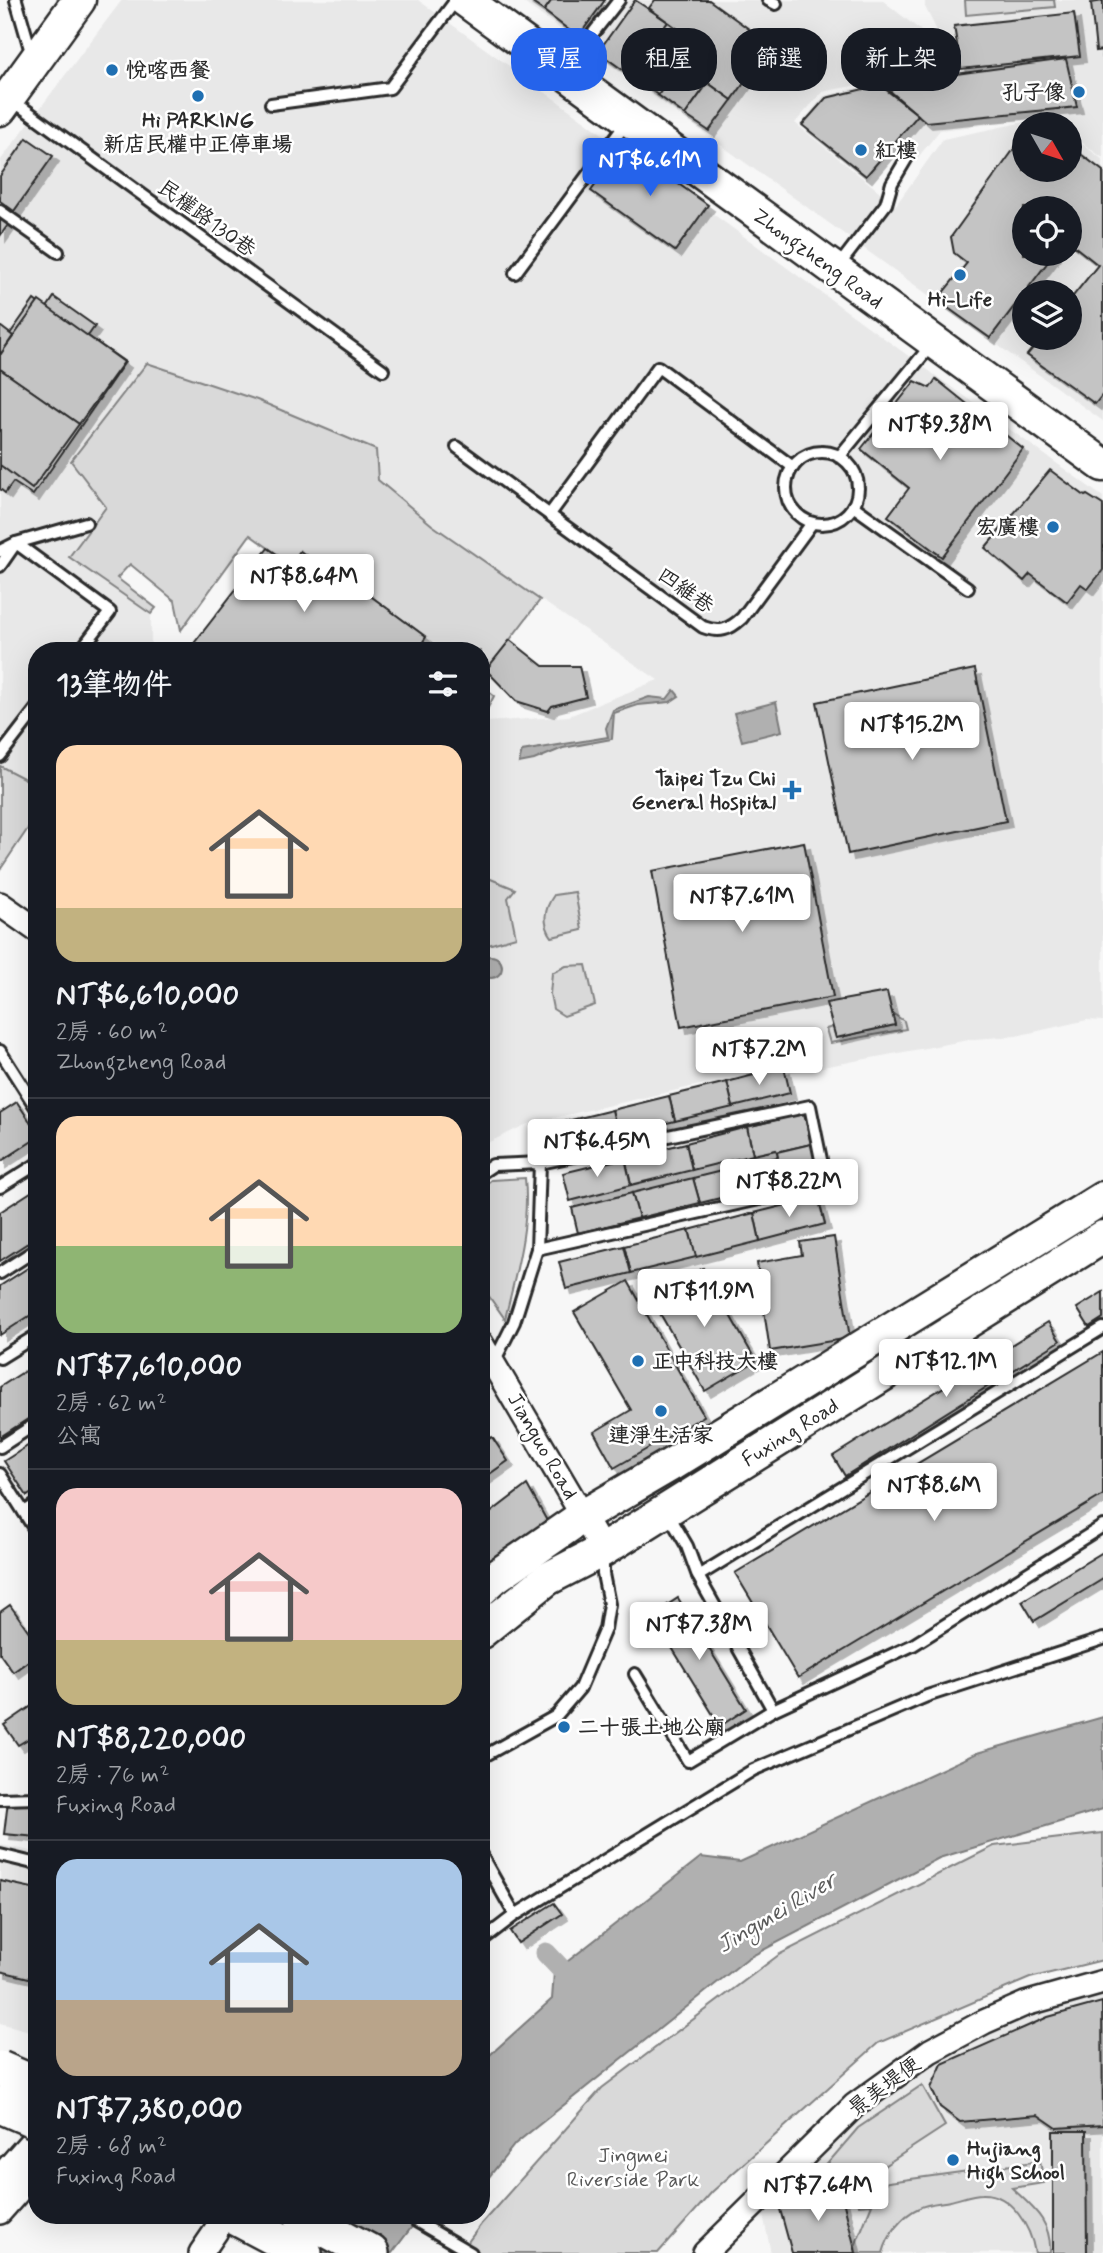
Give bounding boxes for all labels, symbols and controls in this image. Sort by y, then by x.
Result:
chip: 買屋 [511,28,607,91]
chip: 租屋 [621,28,717,91]
chip: 篩選 [731,28,827,91]
chip: 新上架 [841,28,961,91]
place label: 悅喀西餐 [126,57,210,85]
marker: 悅喀西餐 [104,62,120,78]
place label: 孔子像 [1002,79,1065,107]
marker: 孔子像 [1071,84,1087,100]
marker: Hi PARKING 新店民權中正停車場 [190,88,206,104]
place label: Hi PARKING 新店民權中正停車場 [104,107,293,159]
north arrow [1012,112,1082,182]
map controls [1012,112,1082,350]
place label: 紅樓 [875,137,917,165]
pin: NT$6.61M [578,138,722,198]
marker: 紅樓 [853,142,869,158]
text: NT$6.61M [599,146,701,176]
street label: 民權路130巷 [152,174,261,264]
button: locate [1012,196,1082,266]
street label: Zhongzheng Road [745,202,889,317]
marker: Hi-Life [952,267,968,283]
button: layers [1012,280,1082,350]
place label: Hi-Life [928,286,992,314]
pin: NT$9.38M [868,402,1012,462]
text: NT$9.38M [888,410,992,440]
place label: 宏廣樓 [976,514,1039,542]
marker: 宏廣樓 [1045,519,1061,535]
pin: NT$8.64M [232,554,376,614]
street label: 四維巷 [652,561,719,620]
text: NT$8.64M [250,562,358,592]
icon: filters [424,665,462,703]
text: 13筆物件 [56,666,172,705]
pin: NT$15.2M [840,702,984,762]
text: NT$15.2M [860,710,964,740]
place label: Taipei Tzu Chi General Hospital [631,765,776,817]
marker: Taipei Tzu Chi General Hospital [782,780,802,800]
icon: home [196,791,322,917]
pin: NT$7.61M [670,874,814,934]
text: NT$7.61M [689,882,795,912]
text: NT$6,610,000 [56,976,239,1015]
text: 2房 · 60 m² [56,1018,168,1048]
pin: NT$7.2M [694,1028,824,1087]
text: NT$7.2M [712,1035,806,1065]
text: Zhongzheng Road [56,1048,226,1078]
pin: NT$6.45M [525,1120,669,1179]
text: NT$6.45M [544,1127,650,1157]
pin: NT$8.22M [717,1160,861,1219]
icon: home [196,1161,322,1287]
text: NT$8.22M [736,1167,842,1197]
pin: NT$11.9M [632,1270,776,1329]
text: NT$11.9M [654,1277,754,1307]
pin: NT$12.1M [874,1340,1018,1399]
text: NT$7,610,000 [56,1347,242,1386]
text: NT$12.1M [895,1347,997,1377]
place label: 正中科技大樓 [652,1348,778,1376]
marker: 正中科技大樓 [630,1353,646,1369]
street label: Jianguo Road [499,1388,584,1506]
text: 2房 · 62 m² [56,1389,167,1419]
street label: Fuxing Road [737,1392,844,1474]
marker: 連淨生活家 [653,1403,669,1419]
text: 公寓 [56,1422,102,1452]
place label: 連淨生活家 [609,1422,714,1450]
pin: NT$8.6M [869,1464,999,1523]
text: NT$8.6M [887,1471,981,1501]
icon: home [196,1534,322,1660]
pin: NT$7.38M [627,1602,771,1662]
text: NT$7.38M [646,1610,752,1640]
place label: 二十張土地公廟 [578,1714,725,1742]
text: NT$8,220,000 [56,1719,246,1758]
marker: 二十張土地公廟 [556,1719,572,1735]
text: 2房 · 76 m² [56,1761,169,1791]
text: Fuxing Road [56,1791,176,1821]
water label: Jingmei River [712,1865,846,1963]
icon: home [196,1905,322,2031]
street label: 景美堤便 [843,2050,927,2123]
text: NT$7,380,000 [56,2090,243,2129]
text: 2房 · 68 m² [56,2132,167,2162]
place label: Hujiang High School [967,2135,1065,2189]
park label: Jingmei Riverside Park [567,2142,699,2194]
marker: Hujiang High School [945,2152,961,2168]
text: Fuxing Road [56,2162,176,2192]
pin: NT$7.64M [746,2164,890,2223]
text: NT$7.64M [763,2171,873,2201]

